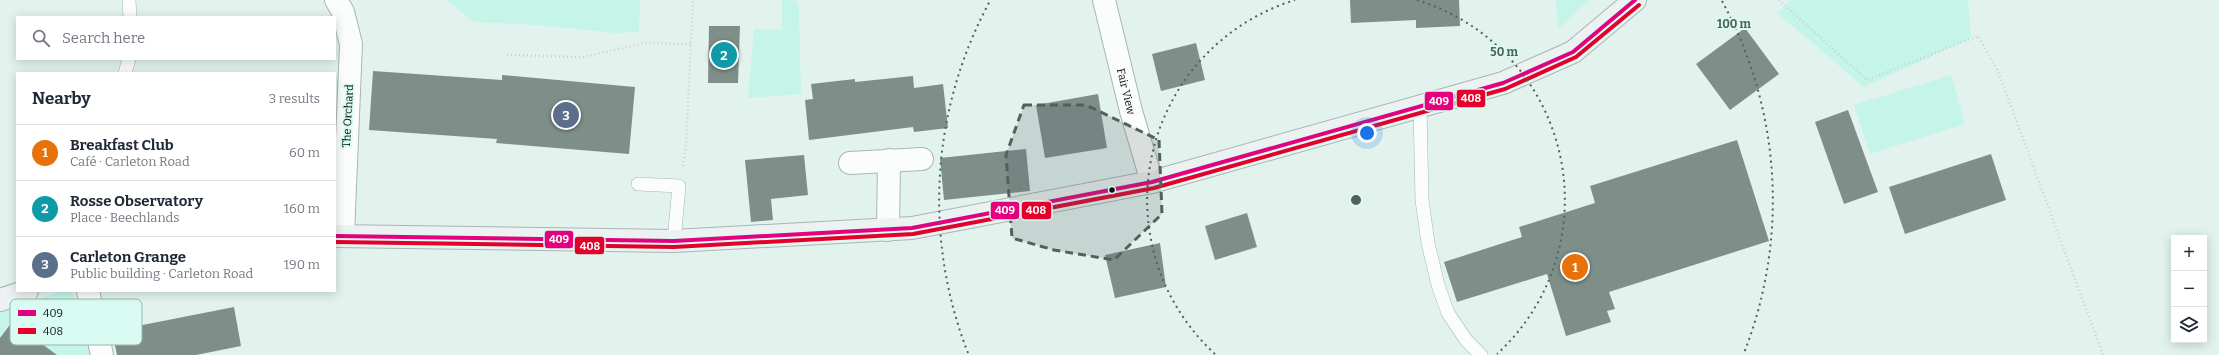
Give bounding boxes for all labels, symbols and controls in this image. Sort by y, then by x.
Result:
search box [16,16,336,60]
text: 100 m [1717,17,1752,31]
icon: search [30,27,52,49]
text: Search here [62,29,145,47]
pin: 2 [711,40,737,70]
text: 50 m [1490,45,1518,59]
street label: Fair View [1114,67,1138,116]
street label: The Orchard [340,84,356,148]
text: Nearby [32,88,91,109]
line badge: 408 [1456,89,1486,108]
text: 3 results [269,91,320,106]
line badge: 409 [1424,91,1454,111]
text: 408 [1461,92,1482,105]
text: 409 [1429,95,1450,108]
pin: 3 [553,100,579,130]
your location [1357,123,1377,143]
text: Breakfast Club [70,136,174,154]
text: 1 [42,145,48,160]
text: 60 m [289,145,320,160]
text: Café · Carleton Road [70,154,190,169]
unlabelled marker [1107,185,1117,195]
text: Rosse Observatory [70,192,203,210]
centre of rings [1349,193,1363,207]
text: 2 [41,201,49,216]
text: 160 m [284,201,320,216]
line badge: 409 [990,201,1020,220]
line badge: 408 [1021,201,1052,220]
text: 409 [995,204,1016,217]
text: 408 [1026,204,1047,217]
text: Place · Beechlands [70,210,180,225]
line badge: 409 [544,230,574,249]
text: 409 [549,233,570,246]
map controls [2171,235,2207,343]
button: + [2171,235,2207,271]
line badge: 408 [574,236,605,255]
text: 408 [580,240,601,253]
text: Carleton Grange [70,248,186,266]
pin: 1 [1562,252,1588,282]
text: 3 [41,257,49,272]
text: 190 m [284,257,320,272]
text: Public building · Carleton Road [70,266,253,281]
button: − [2171,271,2207,307]
legend [10,299,142,345]
text: 409 [43,307,63,320]
button: layers [2171,307,2207,343]
text: 408 [43,325,63,338]

